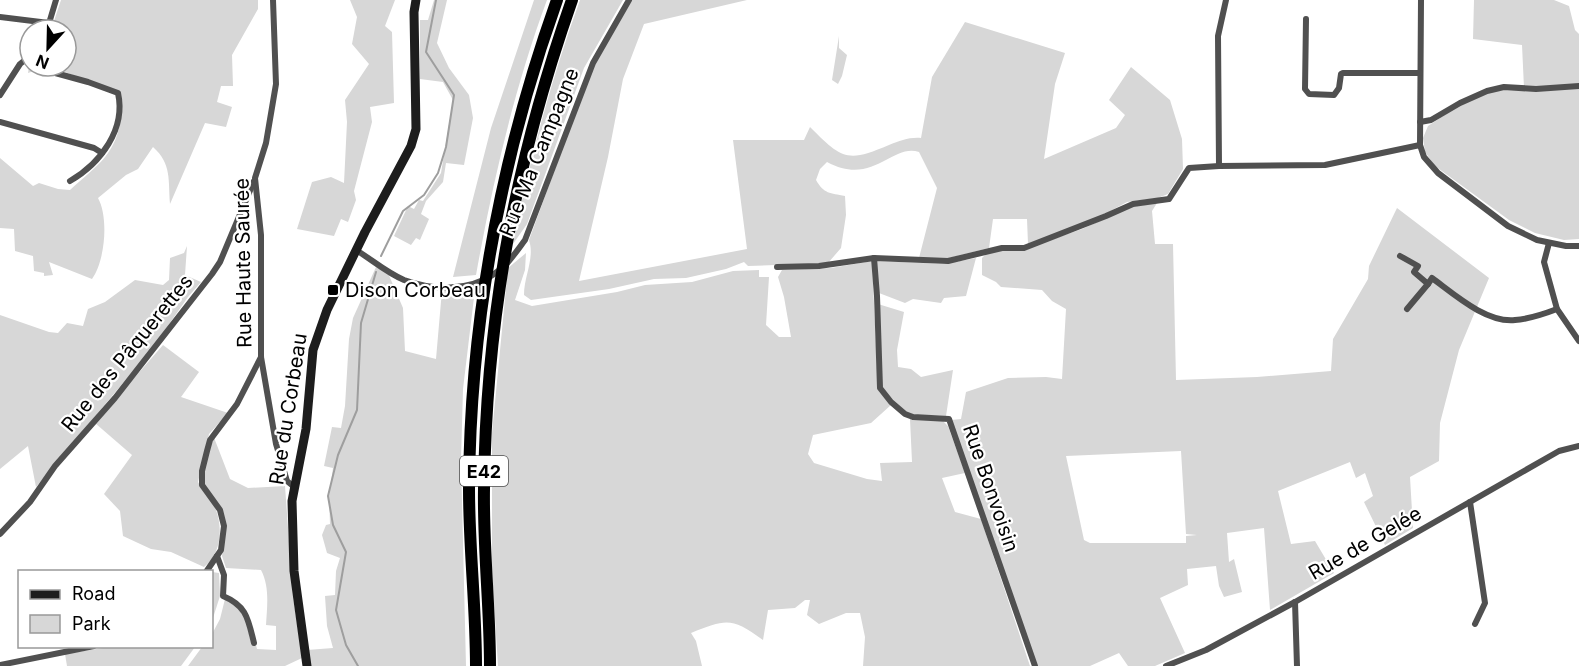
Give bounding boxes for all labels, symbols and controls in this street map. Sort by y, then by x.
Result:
north arrow [18,18,78,78]
text: N [33,50,52,73]
street label: Rue Ma Campagne [494,64,584,240]
street label: Rue Haute Saurée [230,178,256,348]
street label: Rue des Pâquerettes [56,270,198,436]
place label: Dison Corbeau [345,278,486,302]
marker: Dison Corbeau [326,283,340,297]
street label: Rue du Corbeau [264,331,312,487]
street label: Rue Bonvoisin [958,421,1024,555]
road number: E42 [460,456,508,486]
street label: Rue de Gelée [1304,501,1426,585]
legend [18,570,213,648]
text: Road [72,583,115,604]
text: Park [72,613,111,634]

